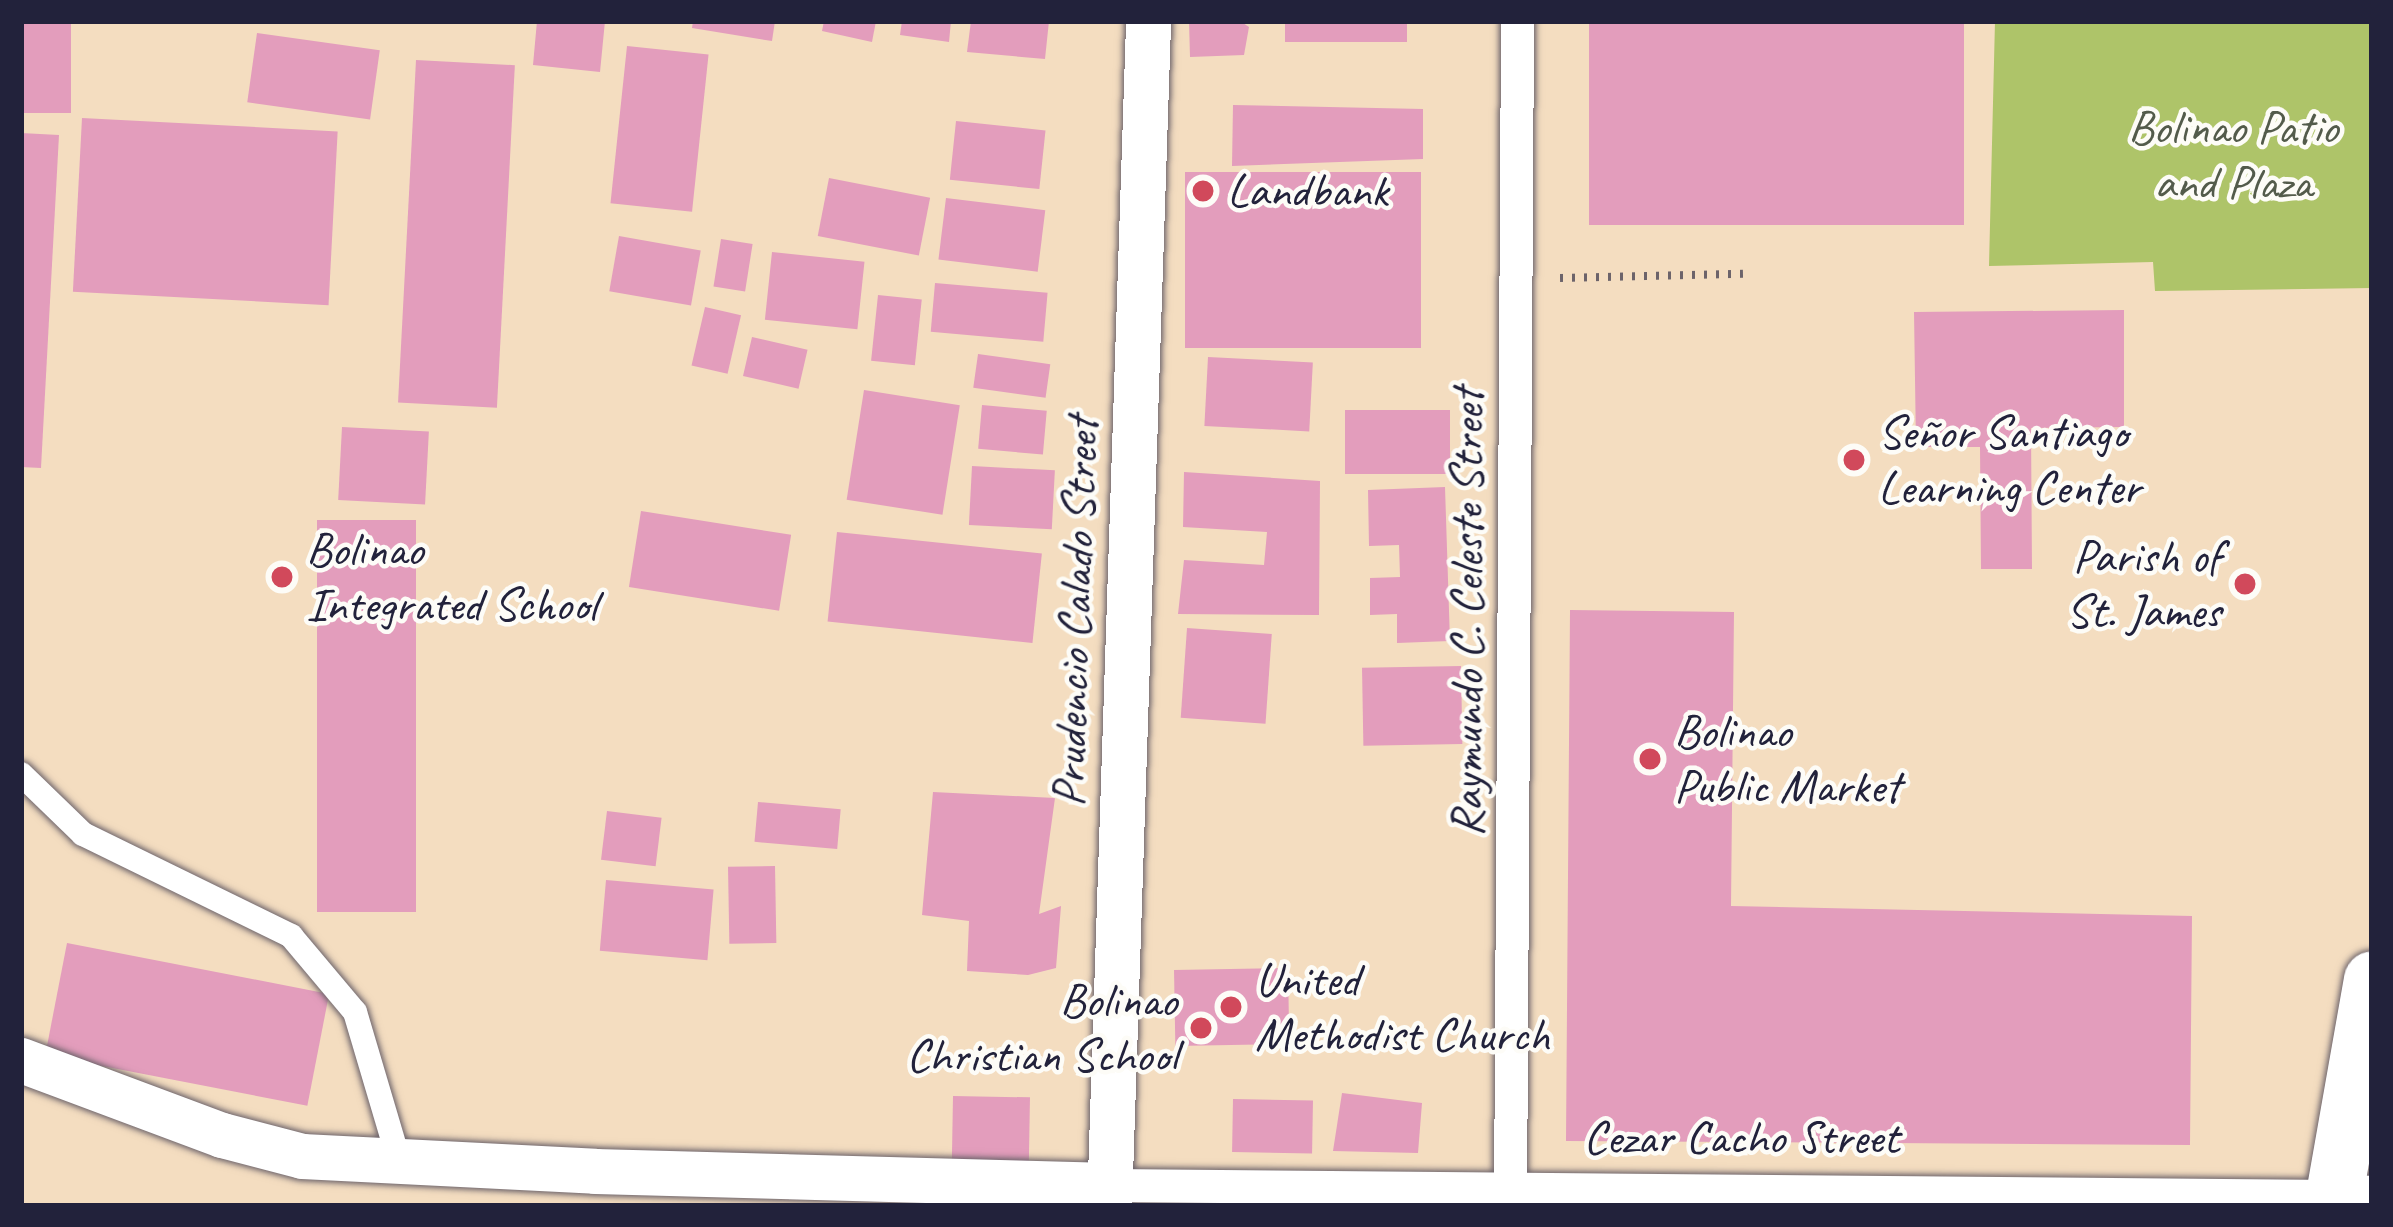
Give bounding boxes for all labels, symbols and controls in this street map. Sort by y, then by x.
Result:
park label: Bolinao Patio and Plaza [2127,98,2339,211]
place label: Landbank [1227,162,1388,220]
marker: Landbank [1190,178,1216,204]
street label: Raymundo C. Celeste Street [1438,389,1496,837]
place label: Señor Santiago Learning Center [1878,403,2140,516]
street label: Prudencio Calado Street [1039,416,1111,808]
marker: Señor Santiago Learning Center [1841,447,1867,473]
place label: Bolinao Integrated School [306,520,597,633]
place label: Parish of St. James [2066,527,2221,640]
marker: Bolinao Integrated School [269,564,295,590]
marker: Parish of St. James [2232,571,2258,597]
place label: Bolinao Public Market [1674,702,1901,815]
marker: Bolinao Public Market [1637,746,1663,772]
place label: United Methodist Church [1255,950,1552,1063]
place label: Bolinao Christian School [908,971,1177,1084]
marker: United Methodist Church [1218,994,1244,1020]
marker: Bolinao Christian School [1188,1015,1214,1041]
street label: Cezar Cacho Street [1582,1109,1900,1167]

